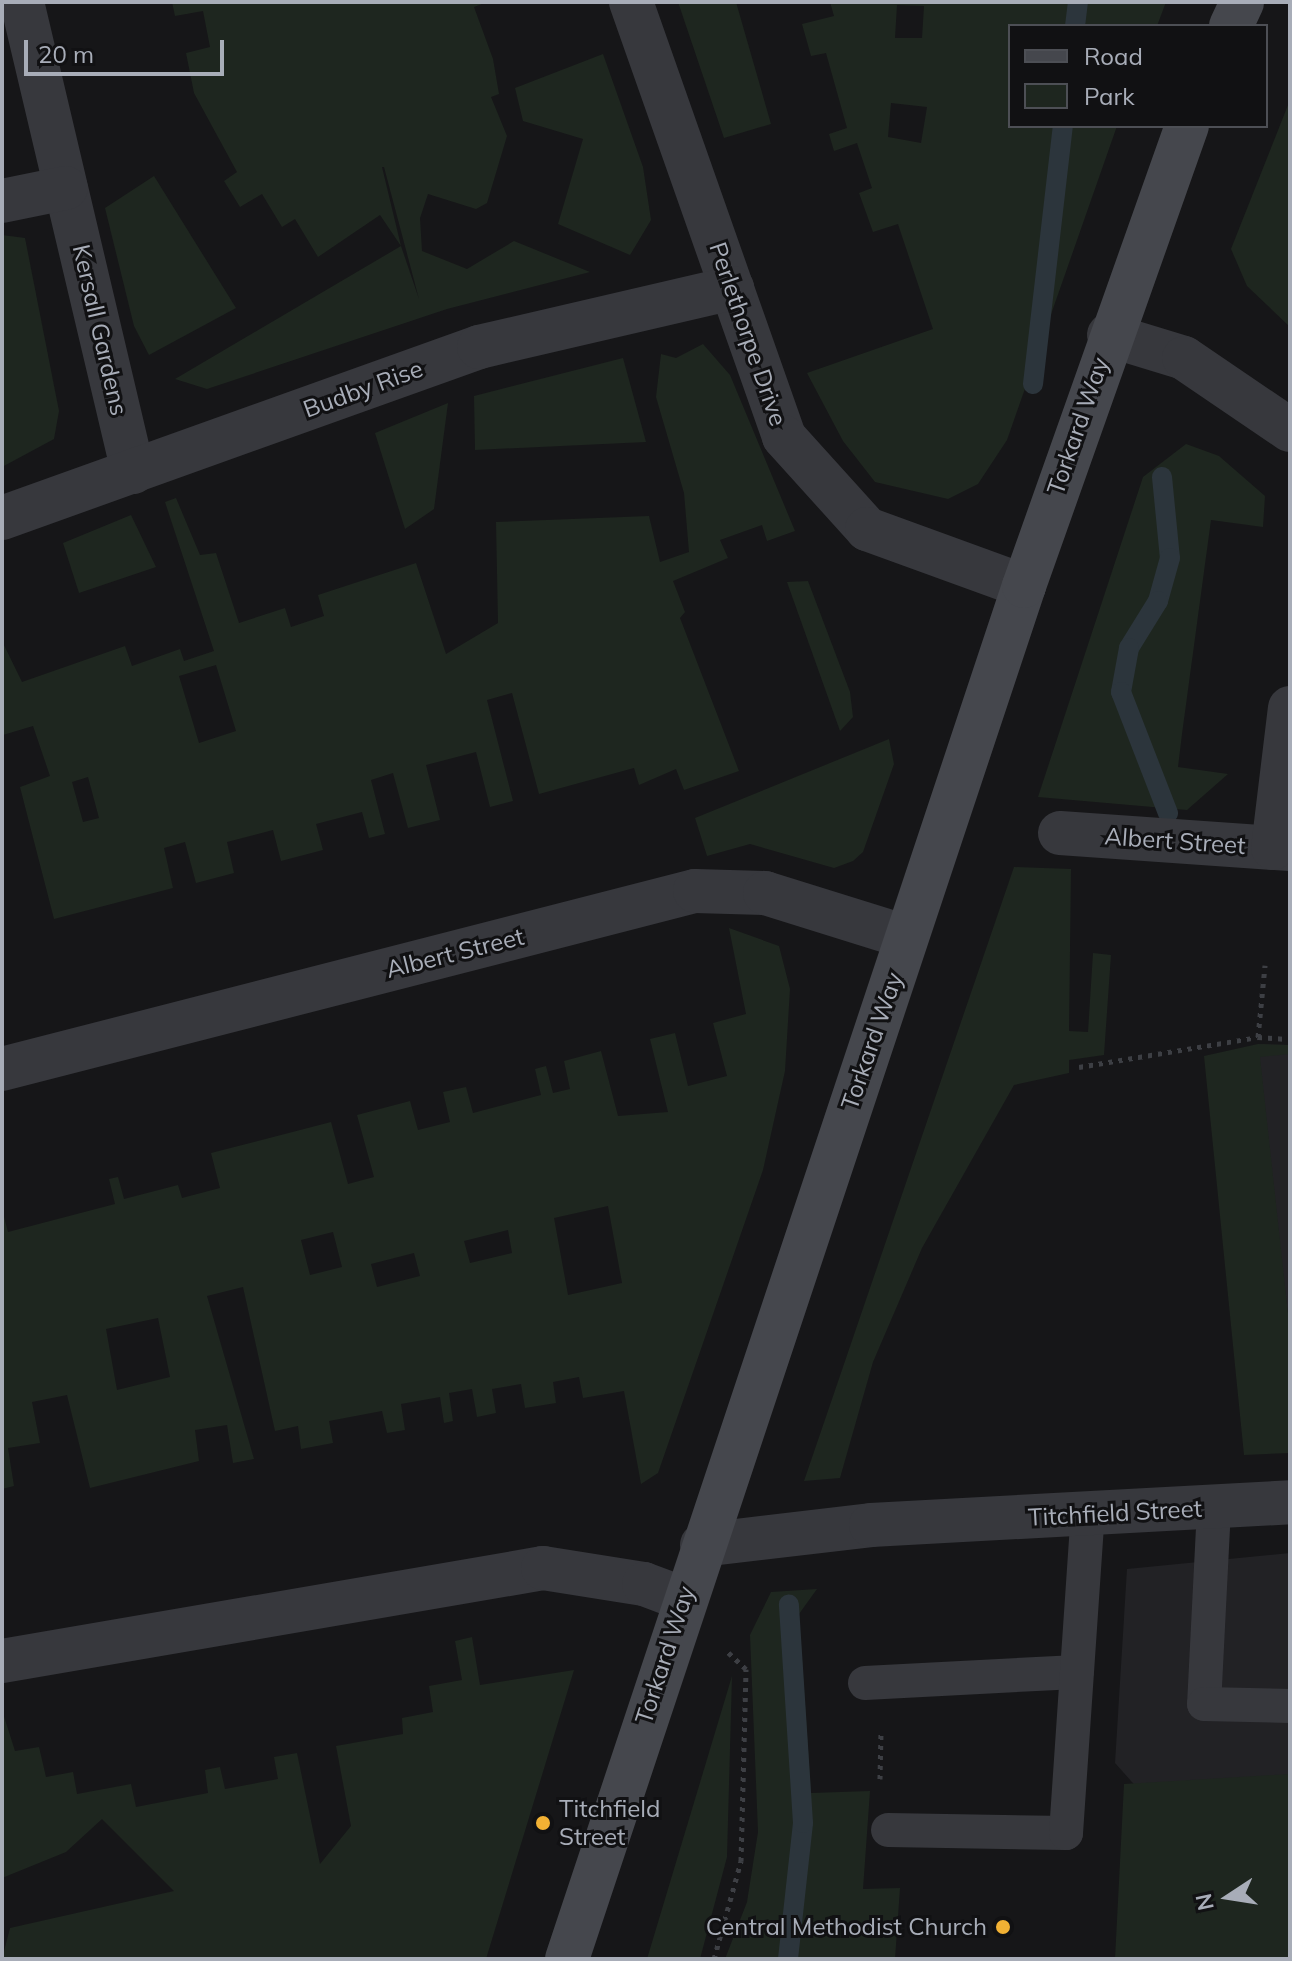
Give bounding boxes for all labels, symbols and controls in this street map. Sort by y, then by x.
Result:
scale bar [28,24,228,74]
legend [1008,24,1268,128]
text: 20 m [38,39,94,69]
text: Road [1084,41,1143,71]
text: Park [1084,81,1135,111]
street label: Perlethorpe Drive [703,238,793,430]
street label: Kersall Gardens [66,242,134,418]
street label: Budby Rise [299,354,427,424]
street label: Torkard Way [1041,354,1115,498]
street label: Albert Street [1104,822,1246,860]
street label: Albert Street [383,922,527,984]
street label: Torkard Way [835,969,909,1113]
street label: Titchfield Street [1027,1494,1203,1532]
street label: Torkard Way [629,1582,701,1728]
place label: Titchfield Street [559,1795,660,1851]
marker: Titchfield Street [534,1814,552,1832]
north arrow [1188,1857,1268,1937]
text: N [1189,1891,1220,1913]
place label: Central Methodist Church [706,1913,987,1941]
marker: Central Methodist Church [994,1918,1012,1936]

